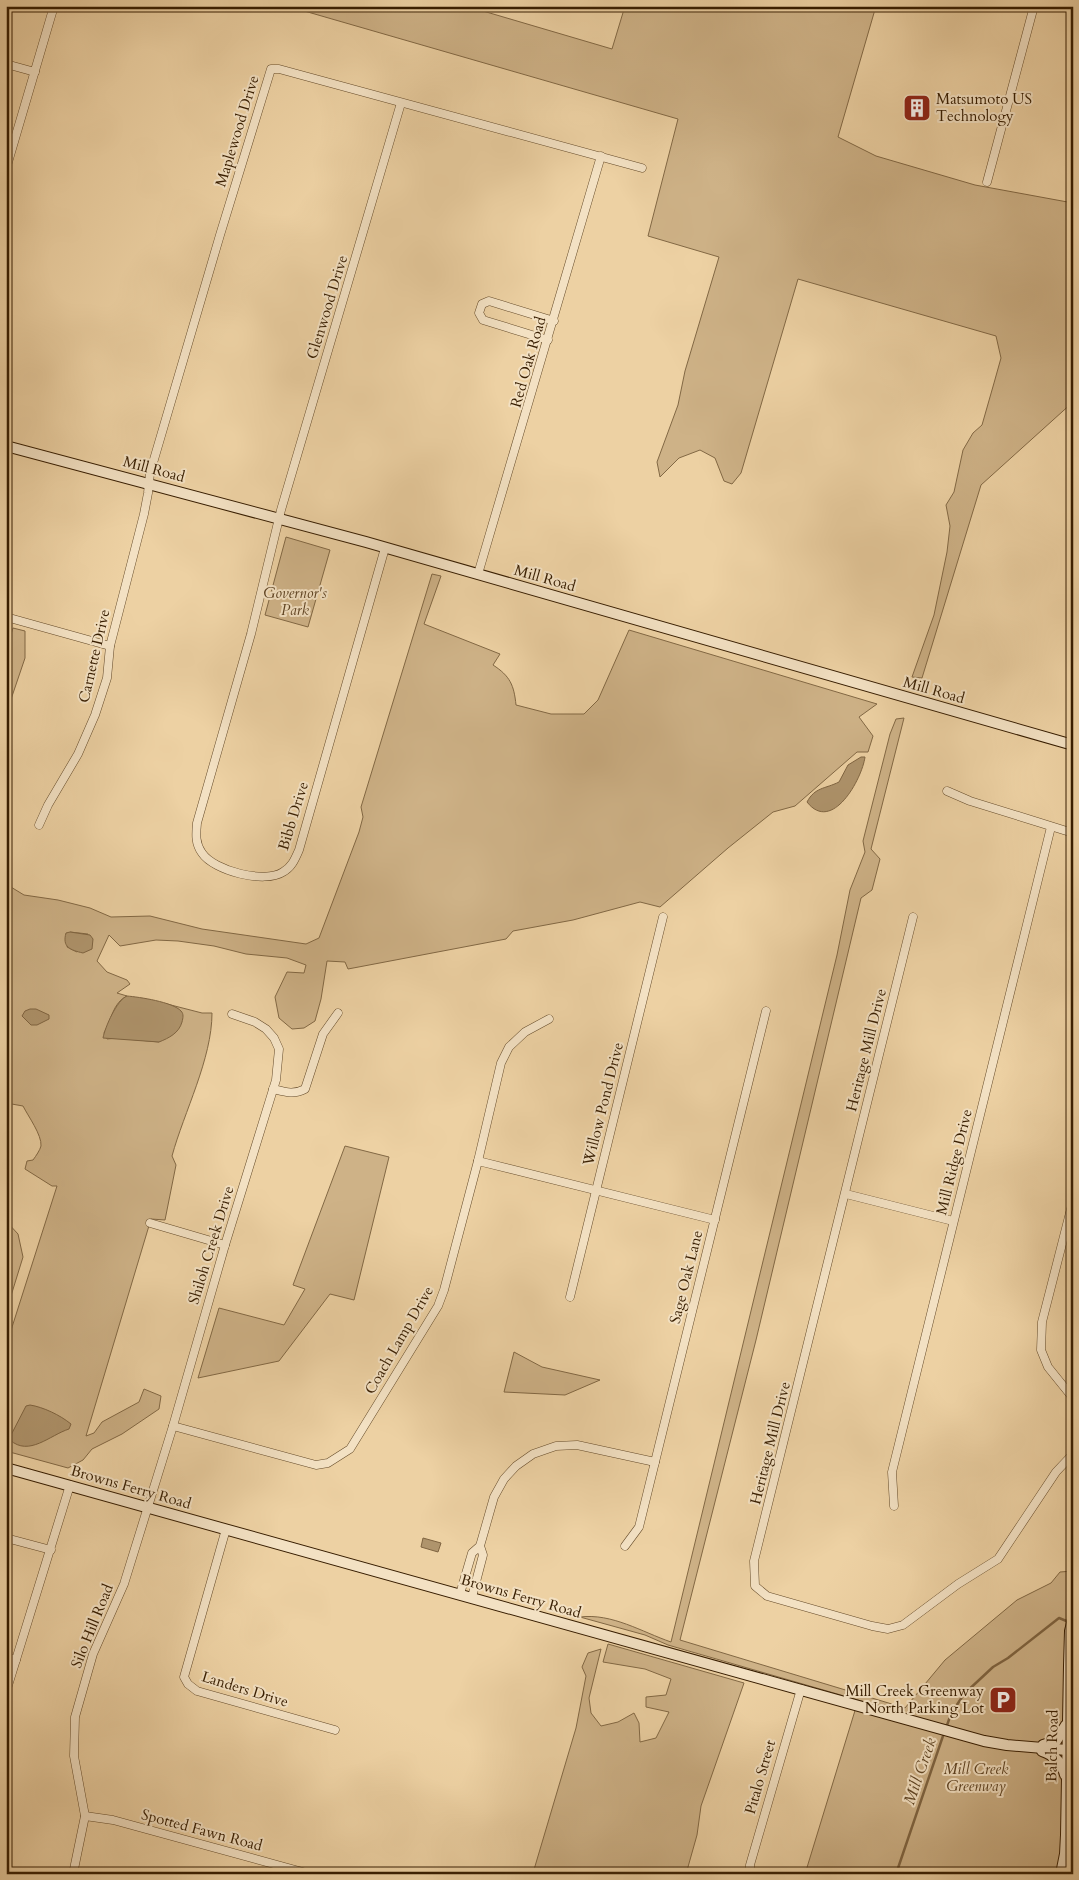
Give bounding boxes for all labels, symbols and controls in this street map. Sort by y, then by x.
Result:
street label: Maplewood Drive [211,73,264,189]
place label: Matsumoto US Technology [936,89,1032,126]
building icon: Matsumoto US Technology [902,93,932,123]
street label: Glenwood Drive [302,252,352,361]
street label: Red Oak Road [505,314,551,410]
street label: Mill Road [121,451,187,487]
street label: Mill Road [512,560,578,596]
park label: Governor's Park [263,583,327,620]
street label: Carnette Drive [74,607,115,705]
street label: Mill Road [901,672,967,708]
street label: Bibb Drive [273,779,313,853]
street label: Heritage Mill Drive [841,986,891,1113]
street label: Willow Pond Drive [578,1040,628,1169]
street label: Mill Ridge Drive [931,1107,977,1217]
street label: Shiloh Creek Drive [183,1183,239,1307]
street label: Sage Oak Lane [665,1228,707,1326]
street label: Coach Lamp Drive [360,1282,438,1398]
street label: Heritage Mill Drive [745,1379,795,1506]
street label: Browns Ferry Road [68,1460,194,1514]
street label: Browns Ferry Road [458,1569,584,1623]
street label: Silo Hill Road [66,1581,118,1671]
street label: Landers Drive [199,1666,291,1712]
place label: Mill Creek Greenway North Parking Lot [845,1681,984,1718]
parking icon: Mill Creek Greenway North Parking Lot [988,1685,1018,1715]
street label: Balch Road [1041,1710,1063,1782]
water label: Mill Creek [898,1735,942,1808]
street label: Pitalo Street [740,1737,780,1816]
park label: Mill Creek Greenway [943,1759,1009,1796]
street label: Spotted Fawn Road [139,1804,265,1856]

